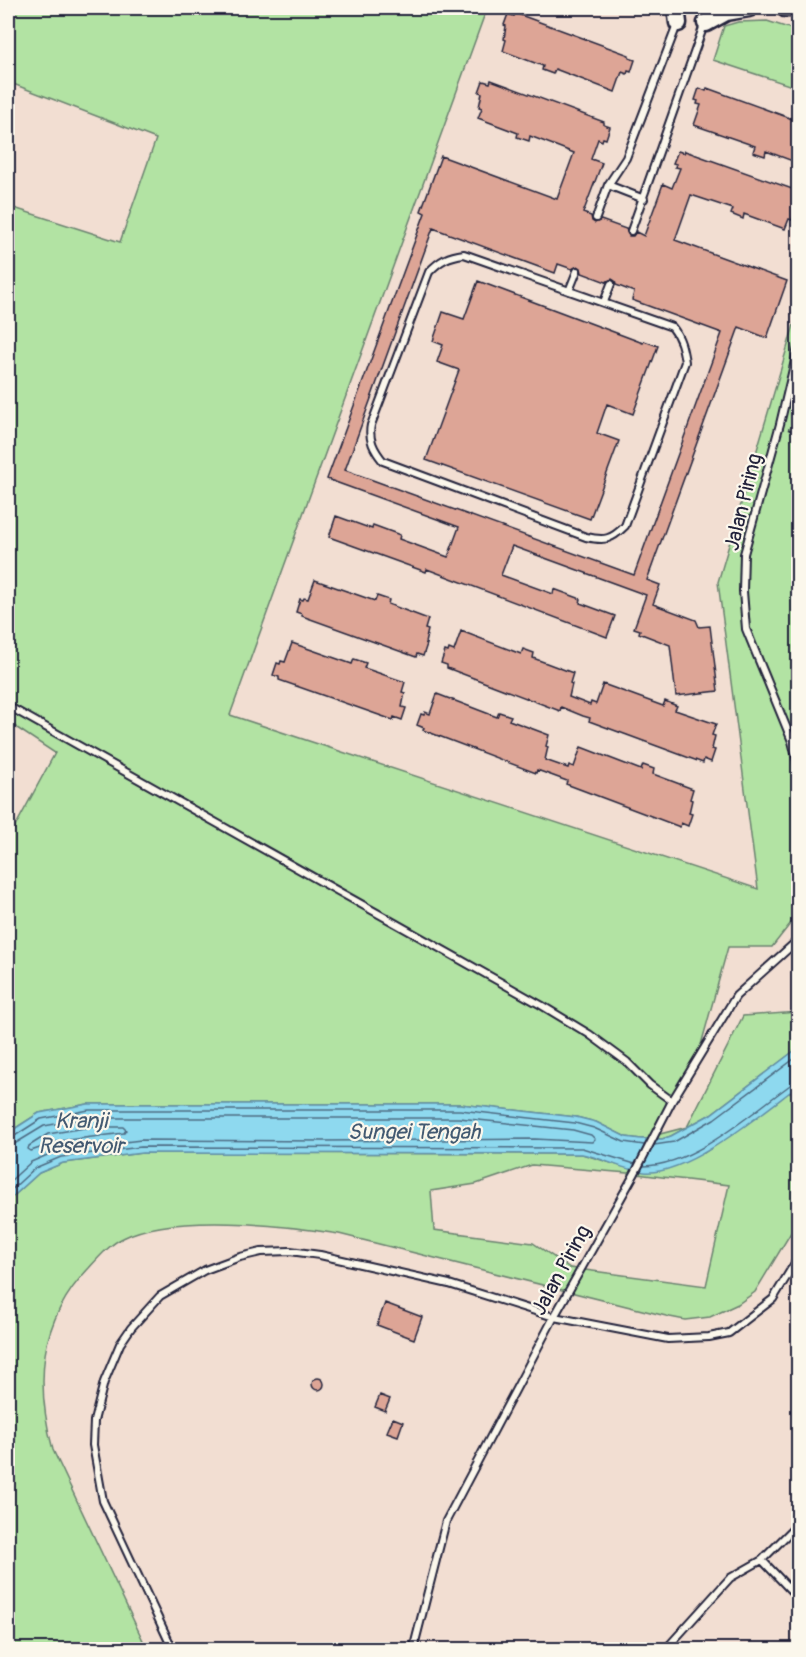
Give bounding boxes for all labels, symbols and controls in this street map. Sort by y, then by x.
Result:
street label: Jalan Piring [718,451,769,554]
water label: Kranji Reservoir [38,1107,127,1160]
water label: Sungei Tengah [348,1118,482,1146]
street label: Jalan Piring [526,1220,597,1320]

